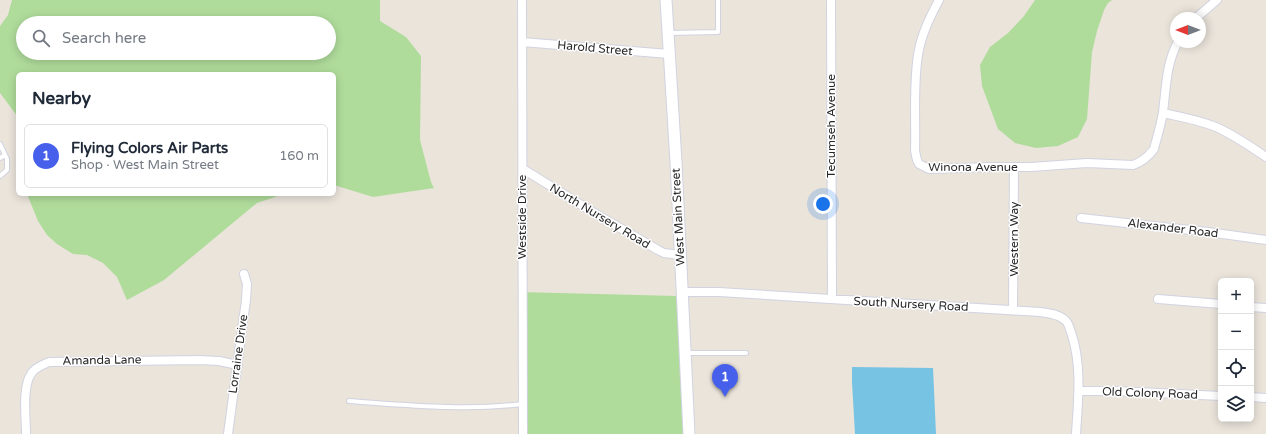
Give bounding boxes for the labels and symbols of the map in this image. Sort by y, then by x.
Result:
north arrow [1170,12,1206,48]
street label: Harold Street [557,38,634,58]
street label: Tecumseh Avenue [824,74,838,178]
street label: Winona Avenue [928,160,1018,174]
street label: West Main Street [668,167,688,266]
street label: Westside Drive [515,175,529,259]
street label: North Nursery Road [547,180,653,252]
your location [813,194,833,214]
street label: Western Way [1007,201,1021,277]
street label: Alexander Road [1127,215,1219,241]
street label: South Nursery Road [853,294,969,314]
street label: Lorraine Drive [226,313,251,395]
street label: Amanda Lane [62,352,142,368]
pin: 1 [712,364,738,397]
street label: Old Colony Road [1102,384,1198,402]

